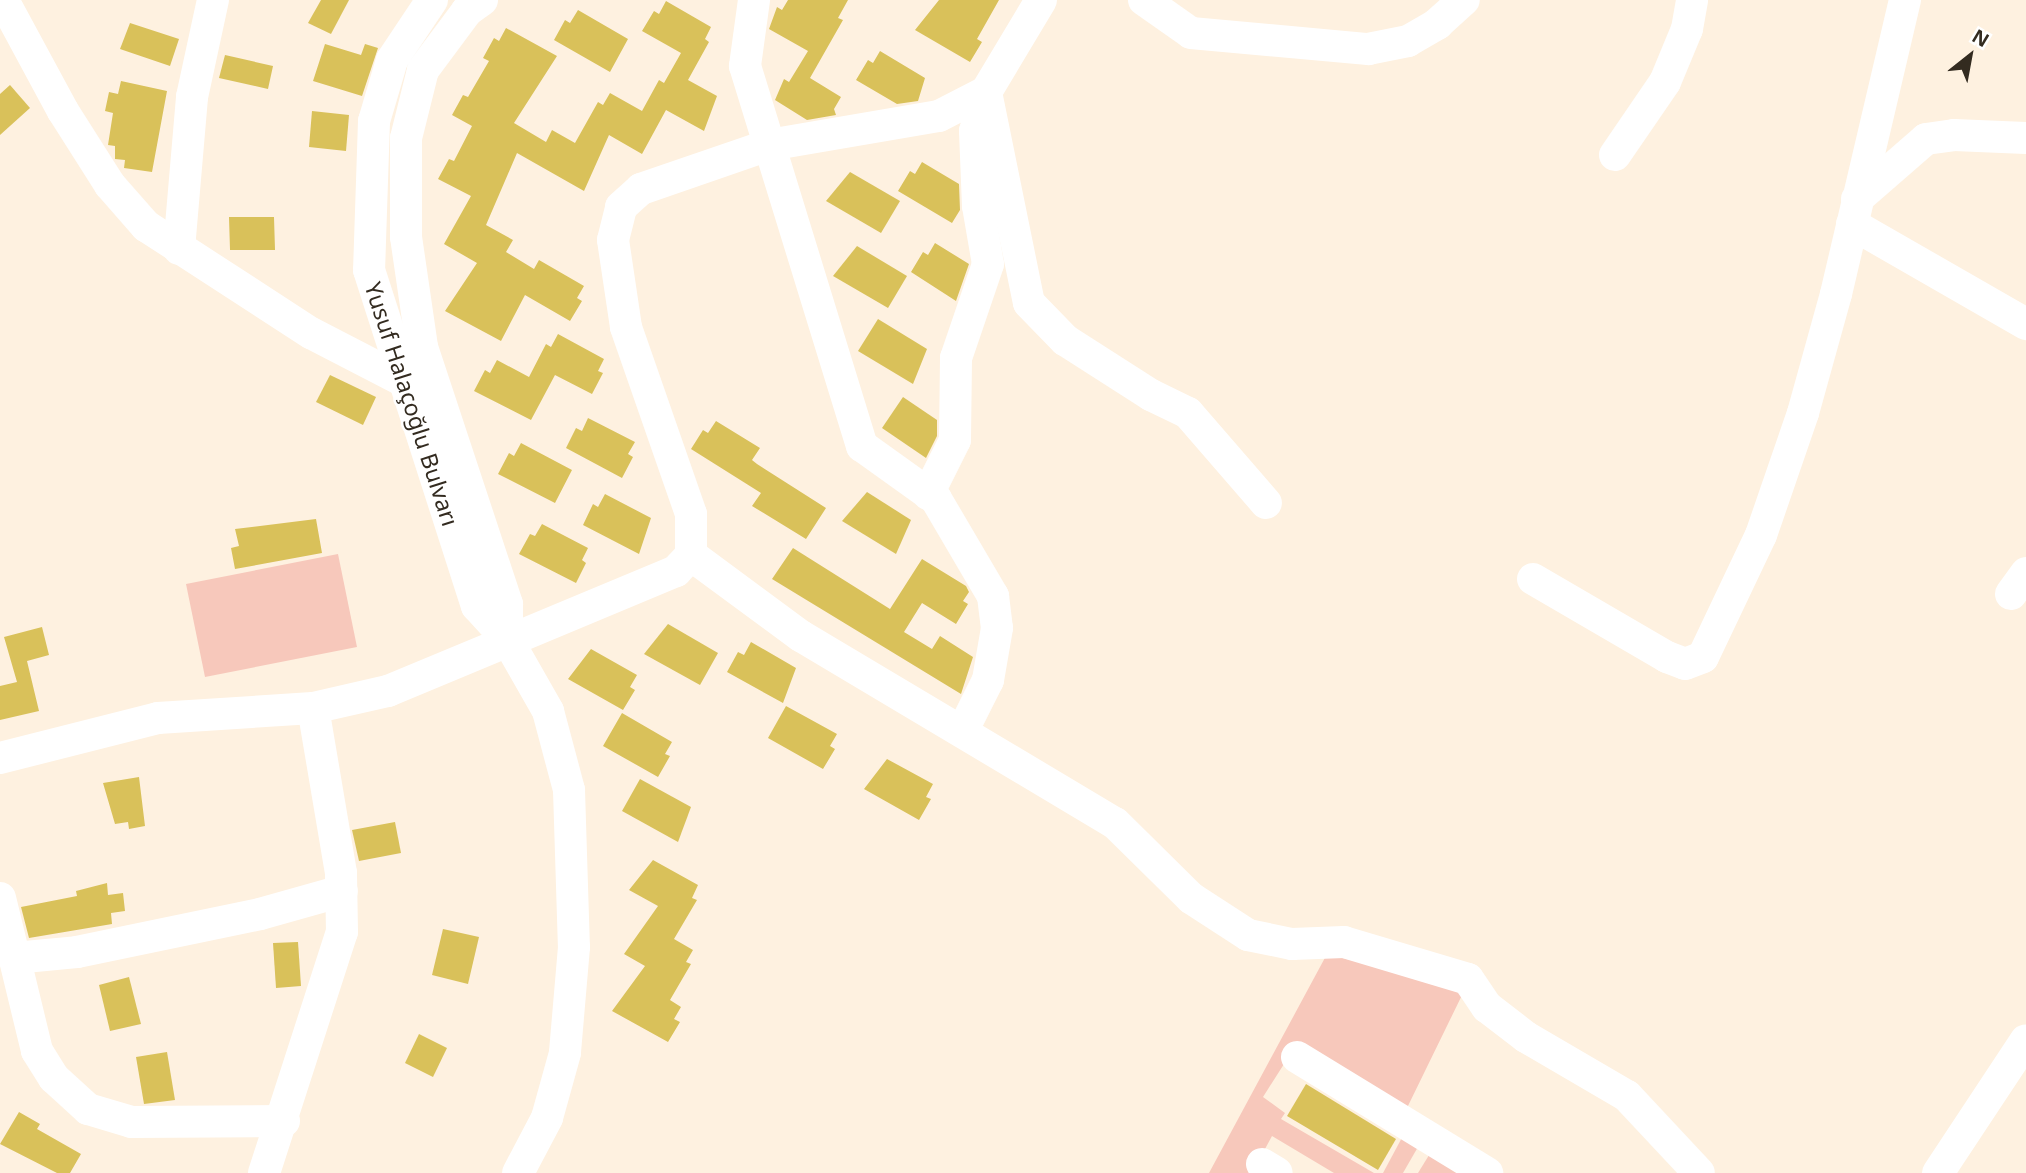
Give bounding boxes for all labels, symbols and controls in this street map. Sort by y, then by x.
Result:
north arrow [1935,21,2005,91]
text: N [1967,23,1994,53]
street label: Yusuf Halaçoğlu Bulvarı [360,279,464,529]

